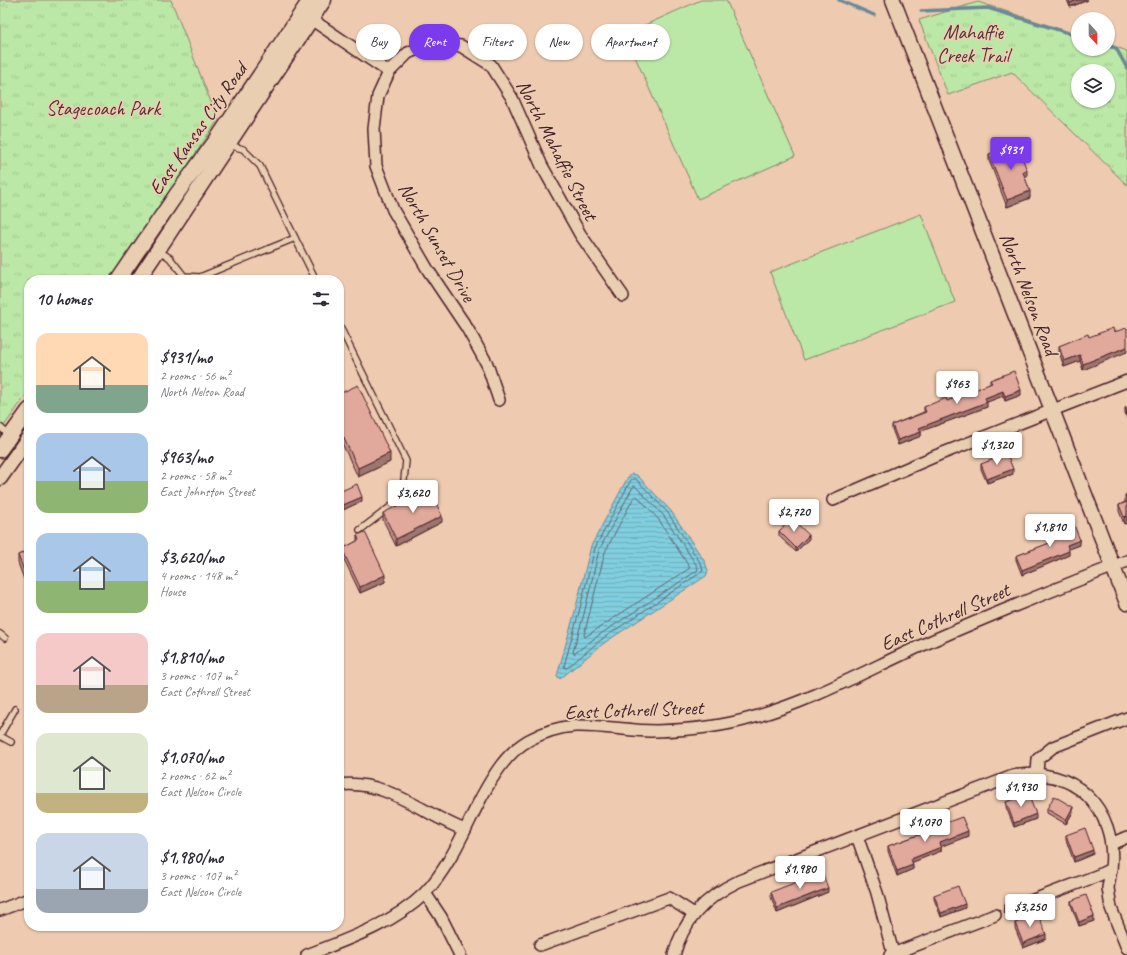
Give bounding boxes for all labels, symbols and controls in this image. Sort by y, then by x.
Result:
north arrow [1071,12,1115,56]
map controls [1071,12,1115,108]
park label: Mahaffie Creek Trail [937,20,1013,68]
chip: Buy [356,24,401,60]
chip: Rent [409,24,460,60]
chip: Filters [468,24,527,60]
chip: New [535,24,583,60]
chip: Apartment [591,24,670,60]
street label: East Kansas City Road [143,56,255,200]
button: layers [1071,64,1115,108]
street label: North Mahaffie Street [511,76,604,227]
park label: Stagecoach Park [46,96,162,121]
pin: $931 [987,137,1035,171]
text: $931 [999,142,1023,158]
street label: North Sunset Drive [393,178,482,307]
street label: North Nelson Road [994,229,1065,362]
icon: filters [310,288,332,310]
text: 10 homes [36,289,92,310]
text: $931/mo [160,347,212,368]
icon: home [68,349,116,397]
text: 2 rooms · 56 m² [160,368,230,384]
pin: $963 [933,371,981,405]
text: $963 [945,376,969,392]
text: North Nelson Road [160,384,244,400]
pin: $1,320 [964,432,1030,466]
text: $1,320 [981,437,1013,453]
text: $963/mo [160,447,213,468]
icon: home [68,449,116,497]
text: 2 rooms · 58 m² [160,468,230,484]
pin: $3,620 [380,480,446,514]
text: East Johnston Street [160,484,255,500]
text: $3,620 [397,485,429,501]
pin: $2,720 [761,499,827,533]
text: $2,720 [778,504,810,520]
pin: $1,810 [1017,514,1083,548]
text: $1,810 [1034,519,1066,535]
text: $3,620/mo [160,547,224,568]
icon: home [68,549,116,597]
text: 4 rooms · 148 m² [160,568,236,584]
street label: East Cothrell Street [877,576,1015,657]
text: House [160,584,185,600]
text: $1,810/mo [160,647,223,668]
icon: home [68,649,116,697]
text: 3 rooms · 107 m² [160,668,236,684]
text: East Cothrell Street [160,684,250,700]
street label: East Cothrell Street [564,695,706,725]
text: $1,070/mo [160,747,223,768]
icon: home [68,749,116,797]
text: 2 rooms · 62 m² [160,768,230,784]
pin: $1,930 [988,774,1054,808]
text: $1,930 [1005,779,1037,795]
text: East Nelson Circle [160,784,241,800]
pin: $1,070 [892,809,958,843]
text: $1,070 [909,814,941,830]
text: $1,980/mo [160,847,223,868]
icon: home [68,849,116,897]
pin: $1,980 [767,856,833,890]
text: $1,980 [784,861,816,877]
text: 3 rooms · 107 m² [160,868,236,884]
text: East Nelson Circle [160,884,241,900]
pin: $3,250 [997,894,1063,928]
text: $3,250 [1014,899,1046,915]

